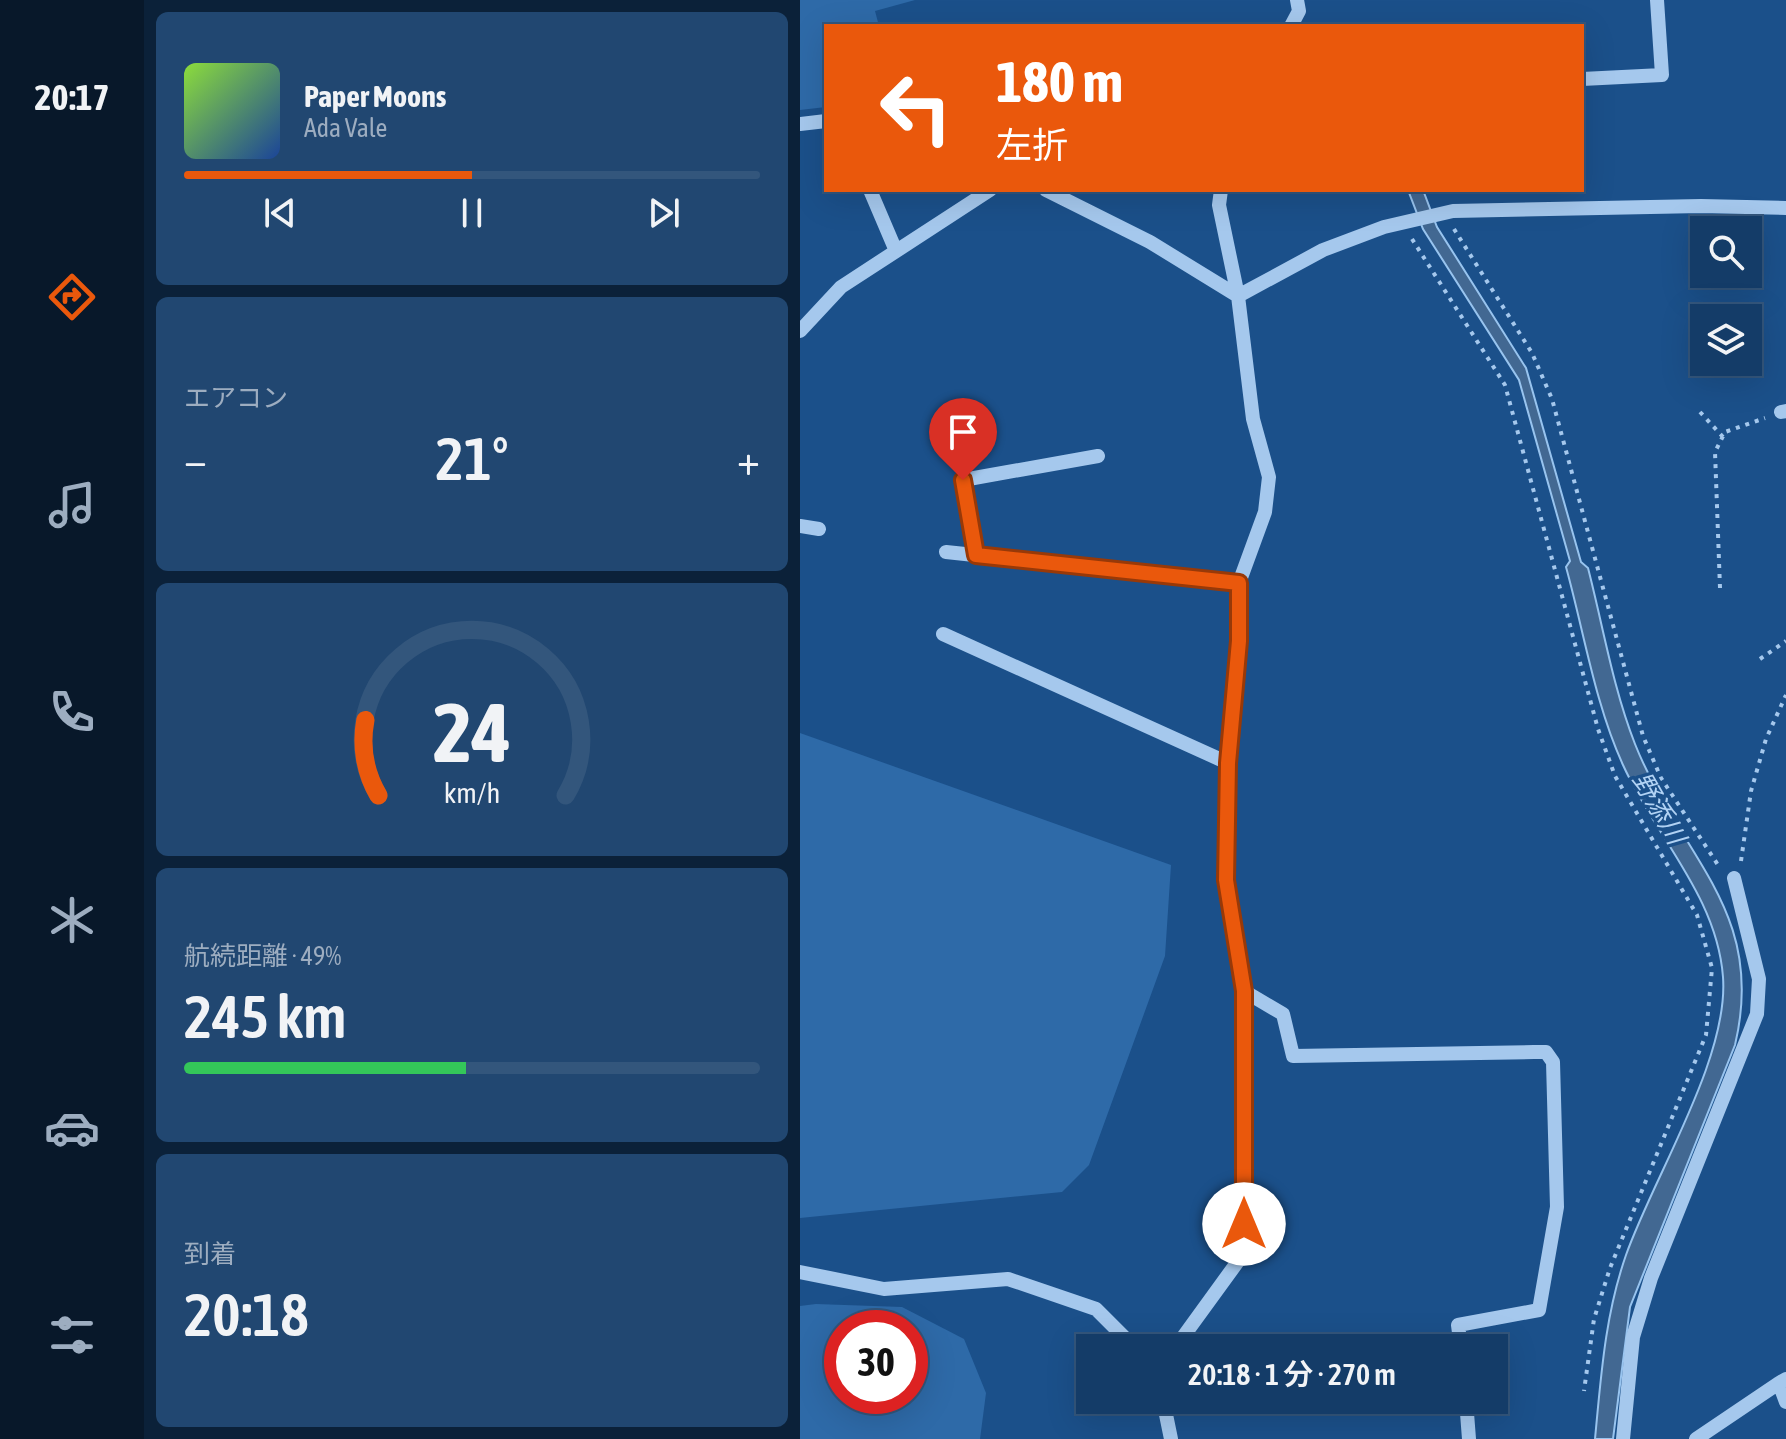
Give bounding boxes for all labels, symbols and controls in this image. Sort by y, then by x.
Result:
text: 180 m [996,50,1123,114]
icon: left [864,56,968,160]
text: 20:17 [35,76,109,118]
text: Paper Moons [304,79,446,113]
text: Ada Vale [304,113,387,143]
text: 左折 [996,124,1068,166]
icon: previous [258,191,302,235]
icon: pause [450,191,494,235]
icon: next [642,191,686,235]
map controls [1690,216,1762,376]
button: search [1690,216,1762,288]
icon: directions [44,269,100,325]
button: layers [1690,304,1762,376]
text: エアコン [184,383,288,413]
pin [929,398,997,480]
icon: arrive [941,410,985,454]
text: 21° [436,424,508,493]
text: − [184,434,207,484]
text: + [737,434,760,484]
icon: music [44,477,100,533]
text: 24 [433,683,511,779]
icon: phone [44,684,100,740]
water label: 野添川 [1627,767,1693,852]
text: km/h [444,776,500,809]
icon: climate [44,892,100,948]
text: 航続距離 · 49% [184,941,341,971]
text: 245 km [184,982,346,1051]
icon: car [44,1100,100,1156]
position arrow [1202,1182,1286,1266]
text: 到着 [184,1239,236,1269]
text: 20:18 [184,1280,309,1349]
icon: filters [44,1307,100,1363]
speed limit sign: 30 [824,1310,928,1414]
text: 20:18 · 1 分 · 270 m [1188,1357,1396,1391]

